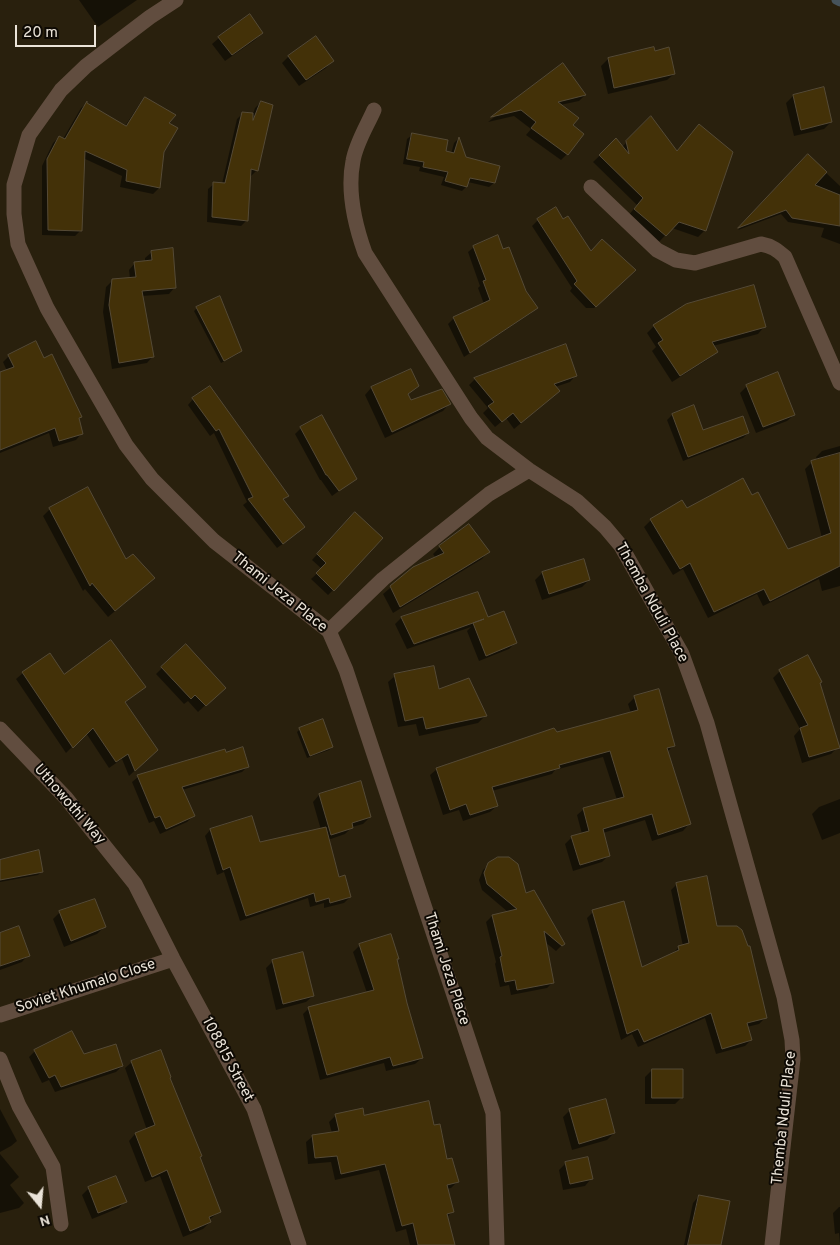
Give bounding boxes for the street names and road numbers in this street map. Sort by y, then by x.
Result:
street label: Themba Nduli Place [611,540,691,666]
street label: Thami Jeza Place [228,549,330,637]
street label: Uthowothi Way [29,761,109,849]
street label: Thami Jeza Place [419,910,473,1028]
street label: Soviet Khumalo Close [14,956,158,1018]
street label: 108815 Street [197,1015,257,1105]
street label: Themba Nduli Place [769,1050,801,1186]

